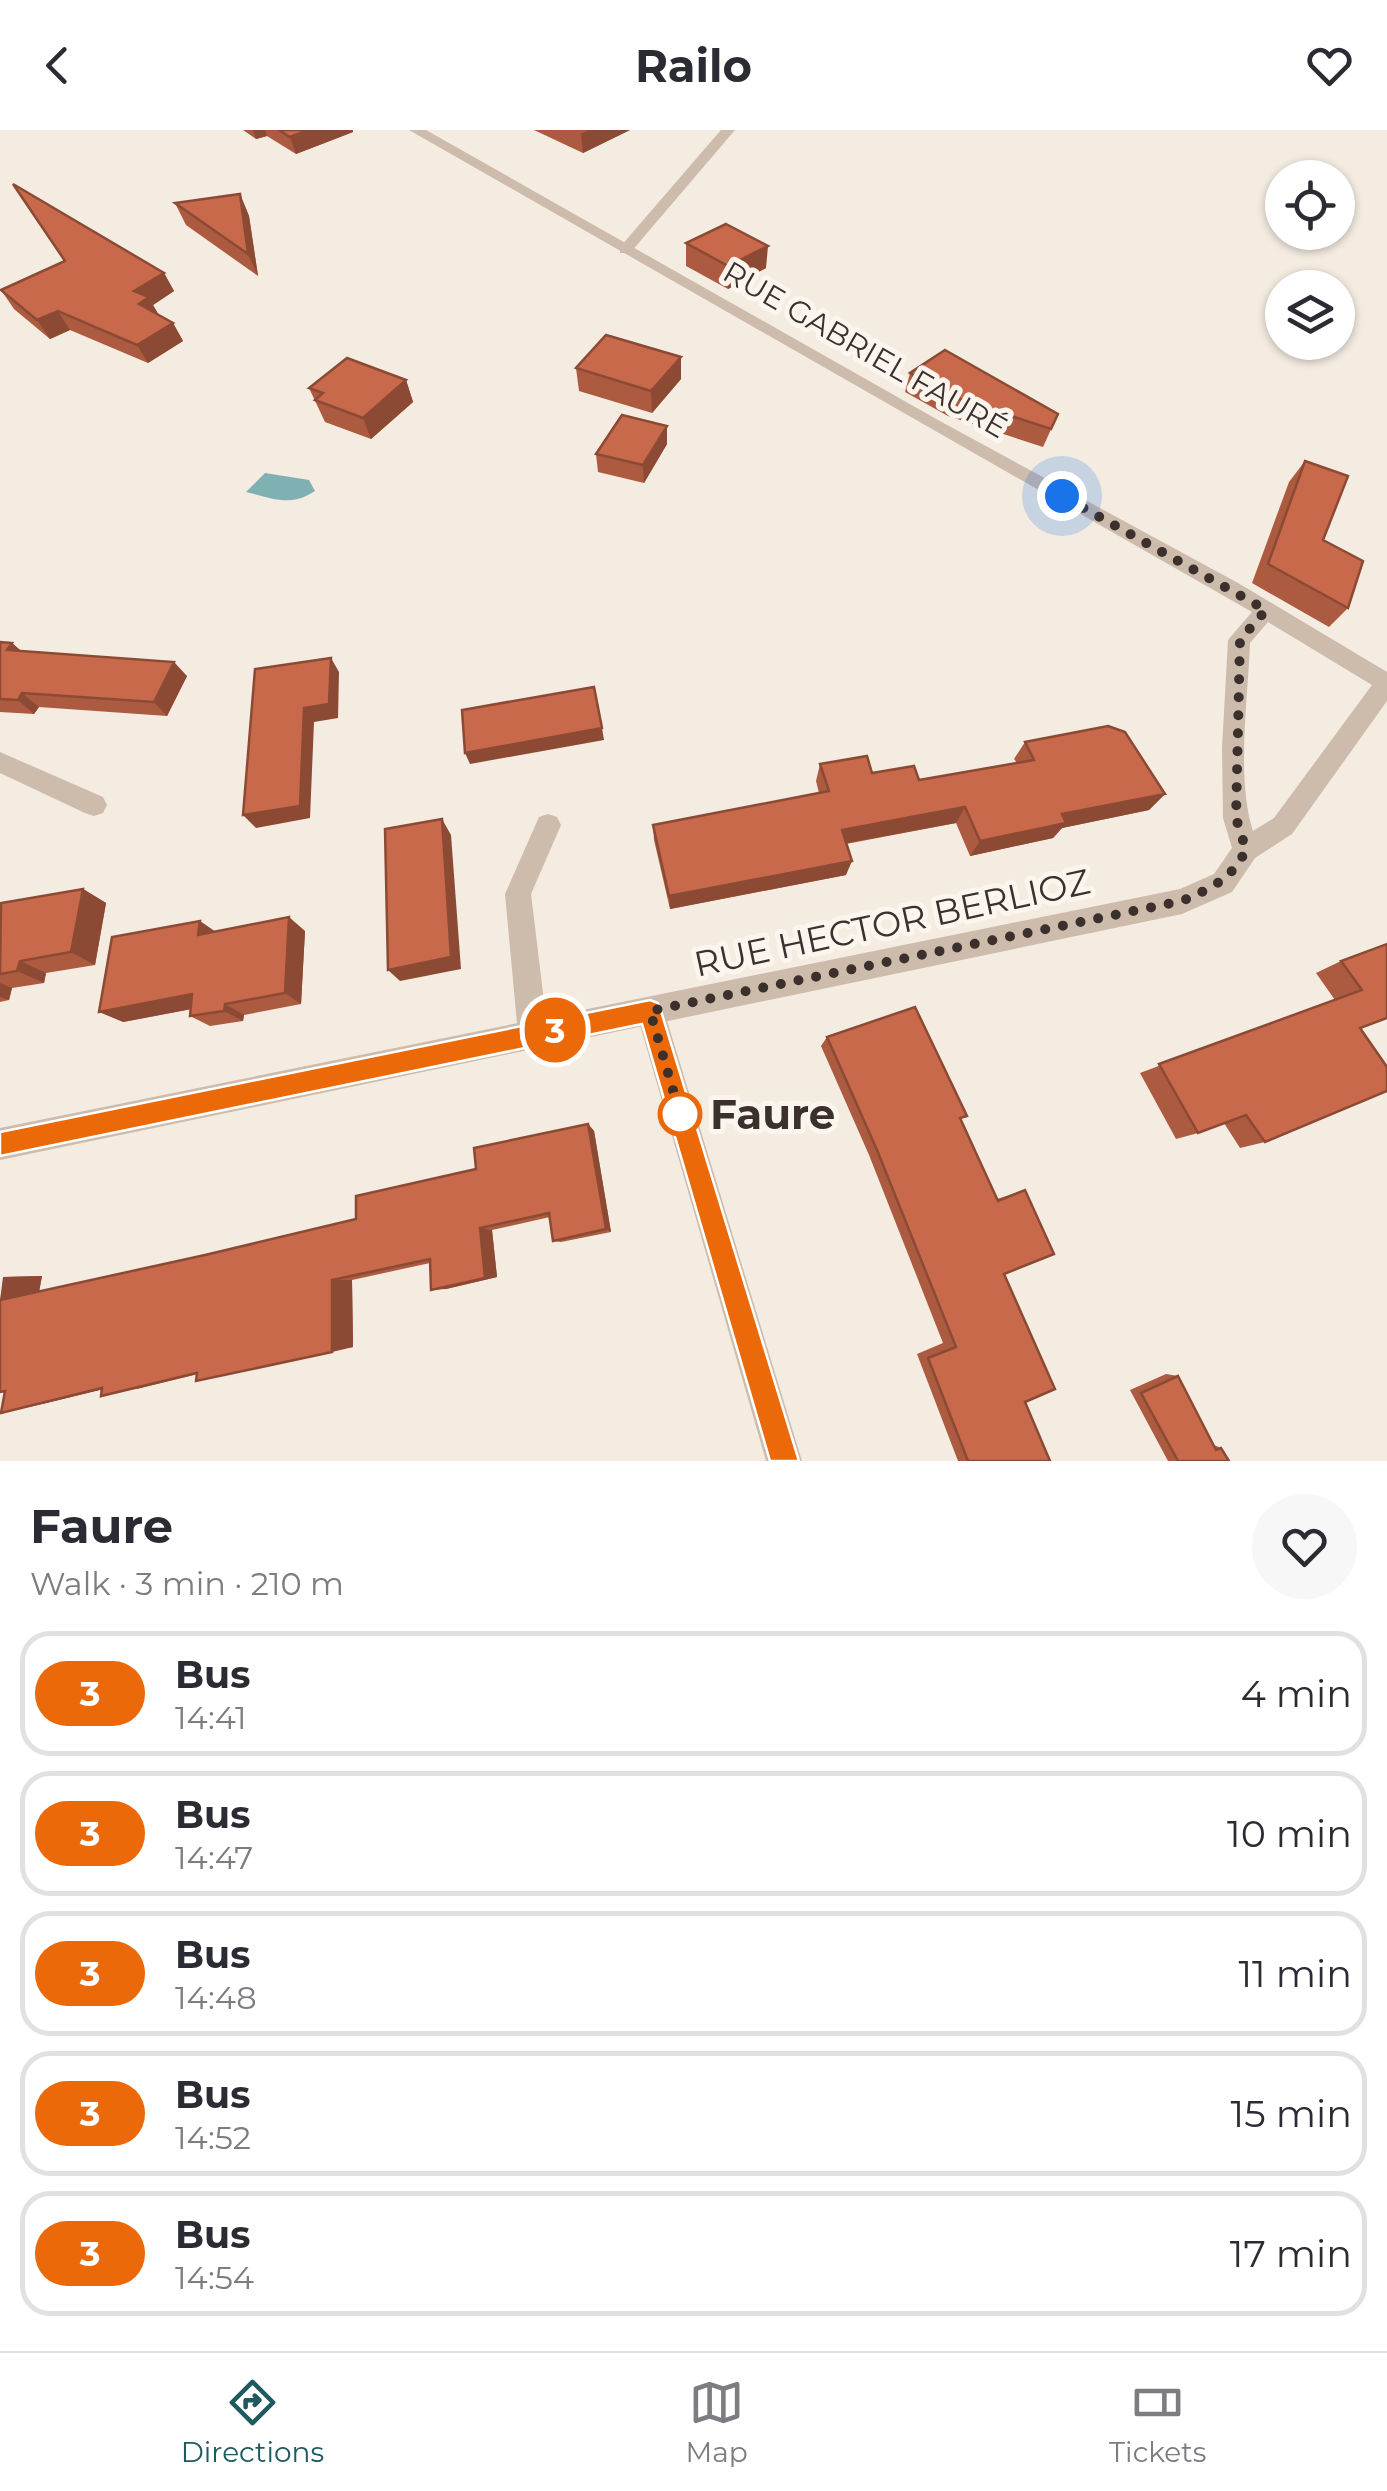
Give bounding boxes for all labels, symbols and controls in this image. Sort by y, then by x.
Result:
icon: back [30,38,85,93]
text: Railo [635,38,752,93]
icon: heart [1302,38,1357,93]
map controls [1265,160,1355,360]
button: locate [1265,160,1355,250]
street label: RUE GABRIEL FAURÉ [717,253,1014,446]
button: layers [1265,270,1355,360]
your location [1037,471,1087,521]
street label: RUE HECTOR BERLIOZ [690,860,1094,985]
line badge: 3 [522,998,588,1062]
text: 3 [545,1009,565,1052]
place label: Faure [710,1088,835,1140]
marker: Faure [659,1093,701,1135]
button: heart [1252,1494,1357,1599]
text: Faure [30,1497,173,1555]
text: Walk · 3 min · 210 m [30,1564,344,1603]
text: Bus [175,1651,250,1698]
text: 4 min [1241,1670,1352,1717]
text: 3 [80,1672,100,1715]
text: 14:41 [175,1698,247,1737]
text: Bus [175,1791,250,1838]
text: 10 min [1227,1810,1352,1857]
text: 3 [80,1812,100,1855]
text: 14:47 [175,1838,253,1877]
text: Bus [175,1931,250,1978]
text: 11 min [1238,1950,1352,1997]
text: 3 [80,1952,100,1995]
text: 14:48 [175,1978,257,2017]
text: Bus [175,2071,250,2118]
text: 15 min [1231,2090,1352,2137]
text: 3 [80,2092,100,2135]
text: 14:52 [175,2118,251,2157]
text: Bus [175,2211,250,2258]
text: 17 min [1230,2230,1352,2277]
text: 3 [80,2232,100,2275]
text: 14:54 [175,2258,254,2297]
tab: Directions [181,2375,324,2469]
tab: Map [685,2375,748,2469]
tab: Tickets [1109,2375,1206,2469]

